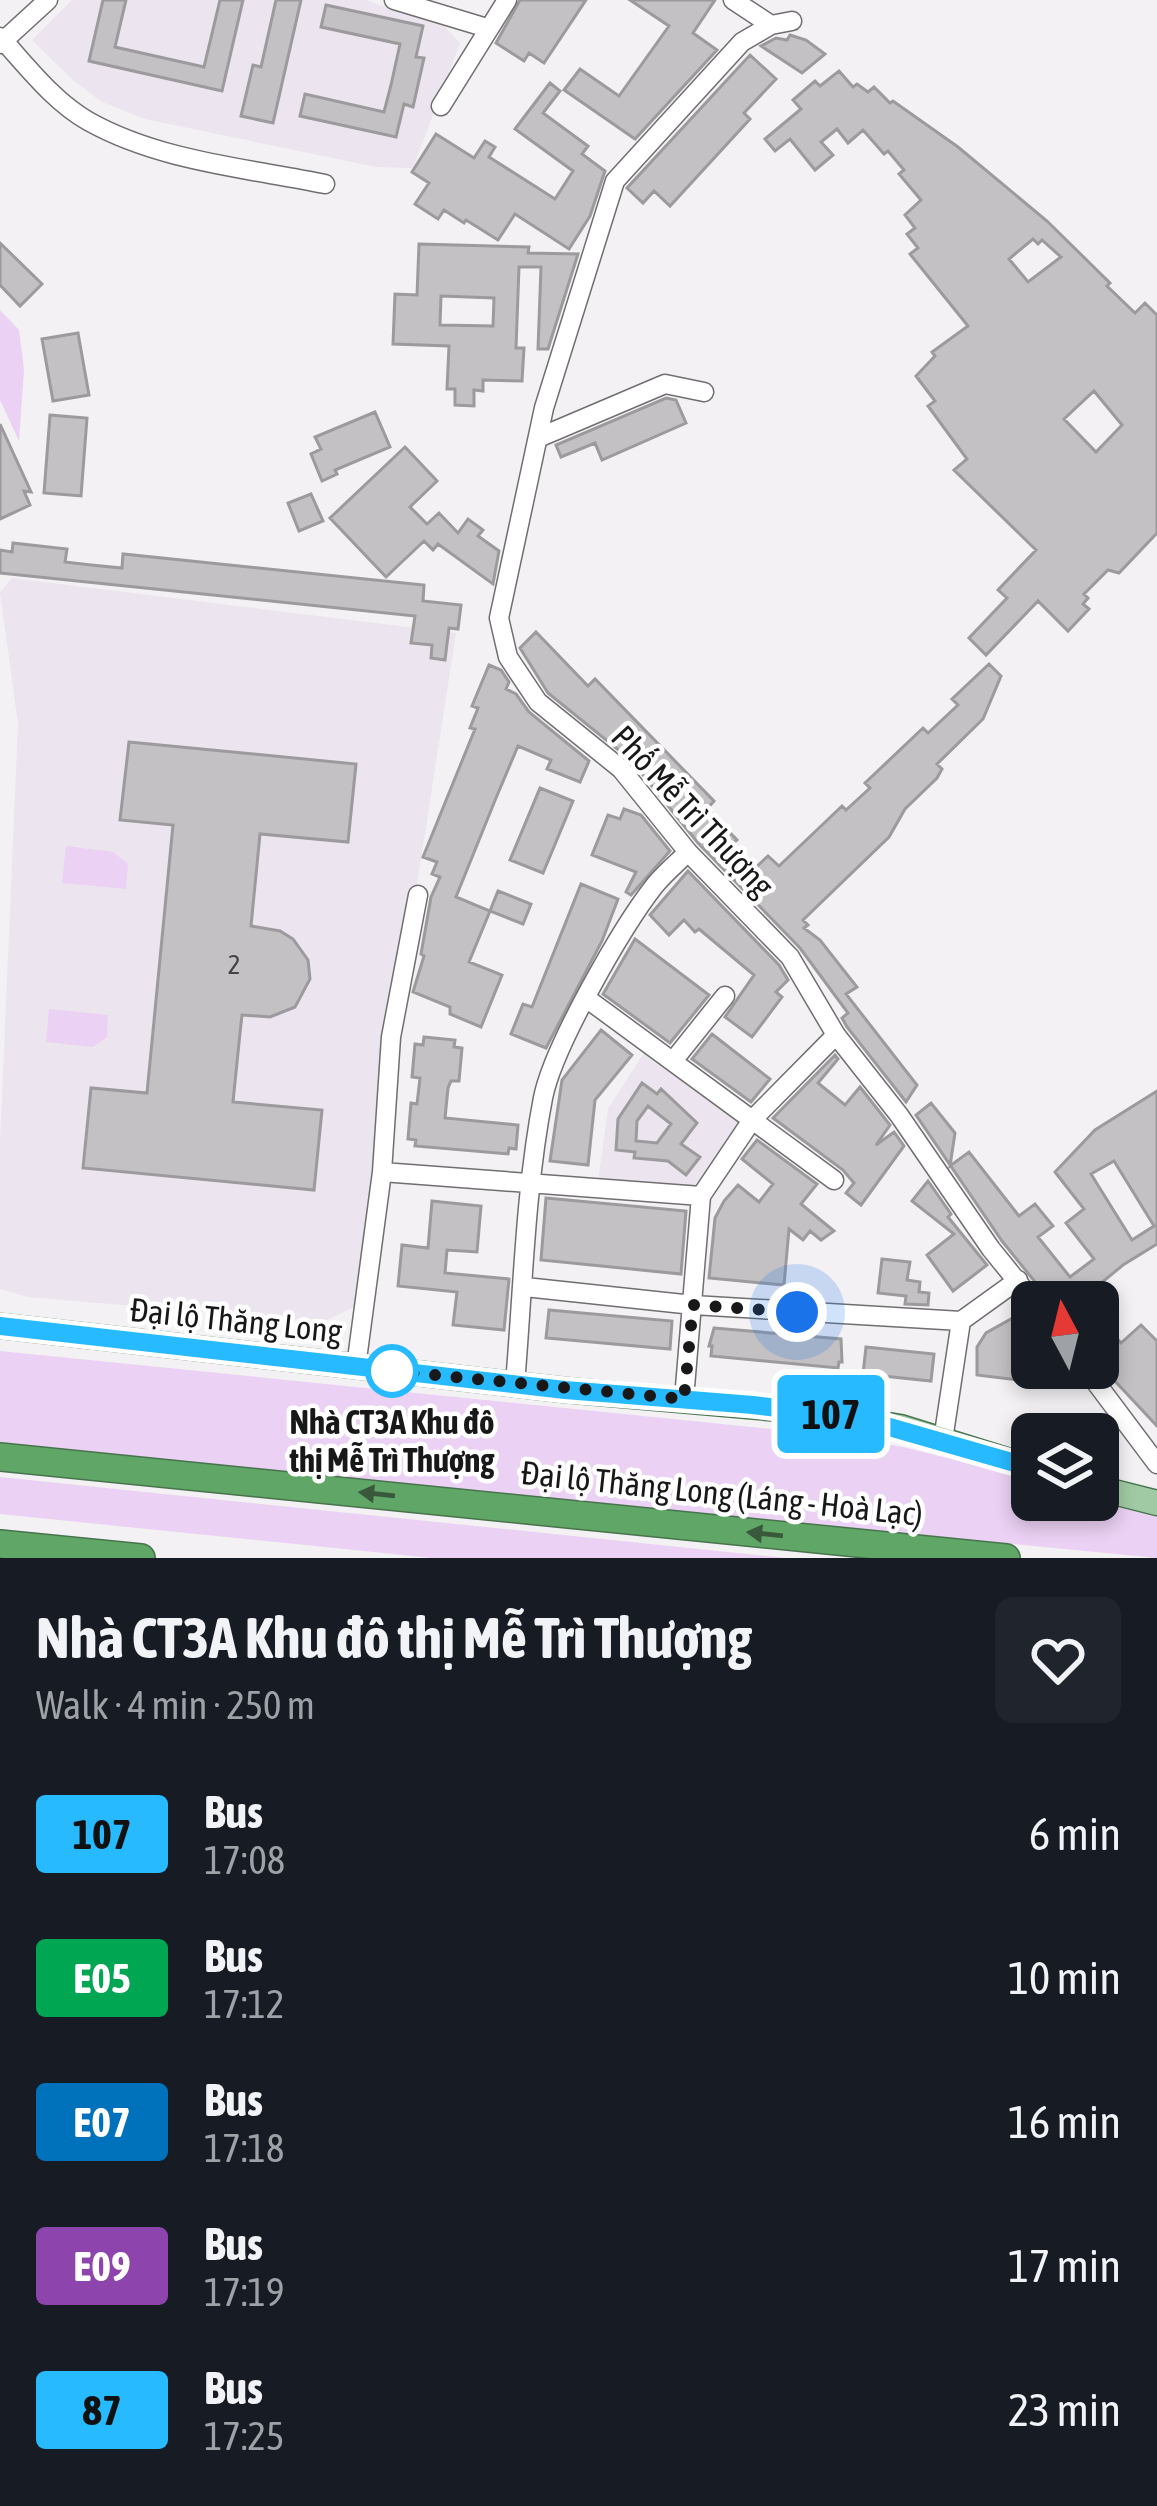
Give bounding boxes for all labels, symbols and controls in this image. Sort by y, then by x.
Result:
street label: Phố Mễ Trì Thượng [604,718,782,905]
house number: 2 [228,949,240,980]
north arrow [1011,1281,1119,1389]
map controls [1011,1281,1119,1521]
your location [767,1282,827,1342]
street label: Đại lộ Thăng Long [128,1290,345,1350]
marker: Nhà CT3A Khu đô thị Mễ Trì Thượng [367,1346,417,1396]
line badge: 107 [762,1375,900,1453]
text: 107 [801,1390,861,1438]
place label: Nhà CT3A Khu đô thị Mễ Trì Thượng [288,1403,495,1479]
button: layers [1011,1413,1119,1521]
street label: Đại lộ Thăng Long (Láng - Hoà Lạc) [519,1453,925,1533]
one-way arrow [358,1485,395,1504]
one-way arrow [746,1524,783,1543]
button: heart [995,1597,1121,1723]
text: Nhà CT3A Khu đô thị Mễ Trì Thượng [36,1605,752,1670]
text: Walk · 4 min · 250 m [36,1683,315,1727]
text: Bus [204,1786,263,1838]
text: 6 min [1029,1808,1121,1860]
text: 107 [72,1810,132,1858]
text: 17:08 [204,1838,285,1882]
text: Bus [204,1930,263,1982]
text: 10 min [1008,1952,1121,2004]
text: E05 [73,1954,131,2002]
text: 17:12 [204,1982,284,2026]
text: Bus [204,2074,263,2126]
text: 16 min [1008,2096,1121,2148]
text: E07 [73,2098,131,2146]
text: 17:18 [204,2126,284,2170]
text: Bus [204,2218,263,2270]
text: 17 min [1008,2240,1121,2292]
text: E09 [73,2242,131,2290]
text: 17:19 [204,2270,284,2314]
text: Bus [204,2362,263,2414]
text: 23 min [1008,2384,1121,2436]
text: 87 [82,2386,122,2434]
text: 17:25 [204,2414,284,2458]

